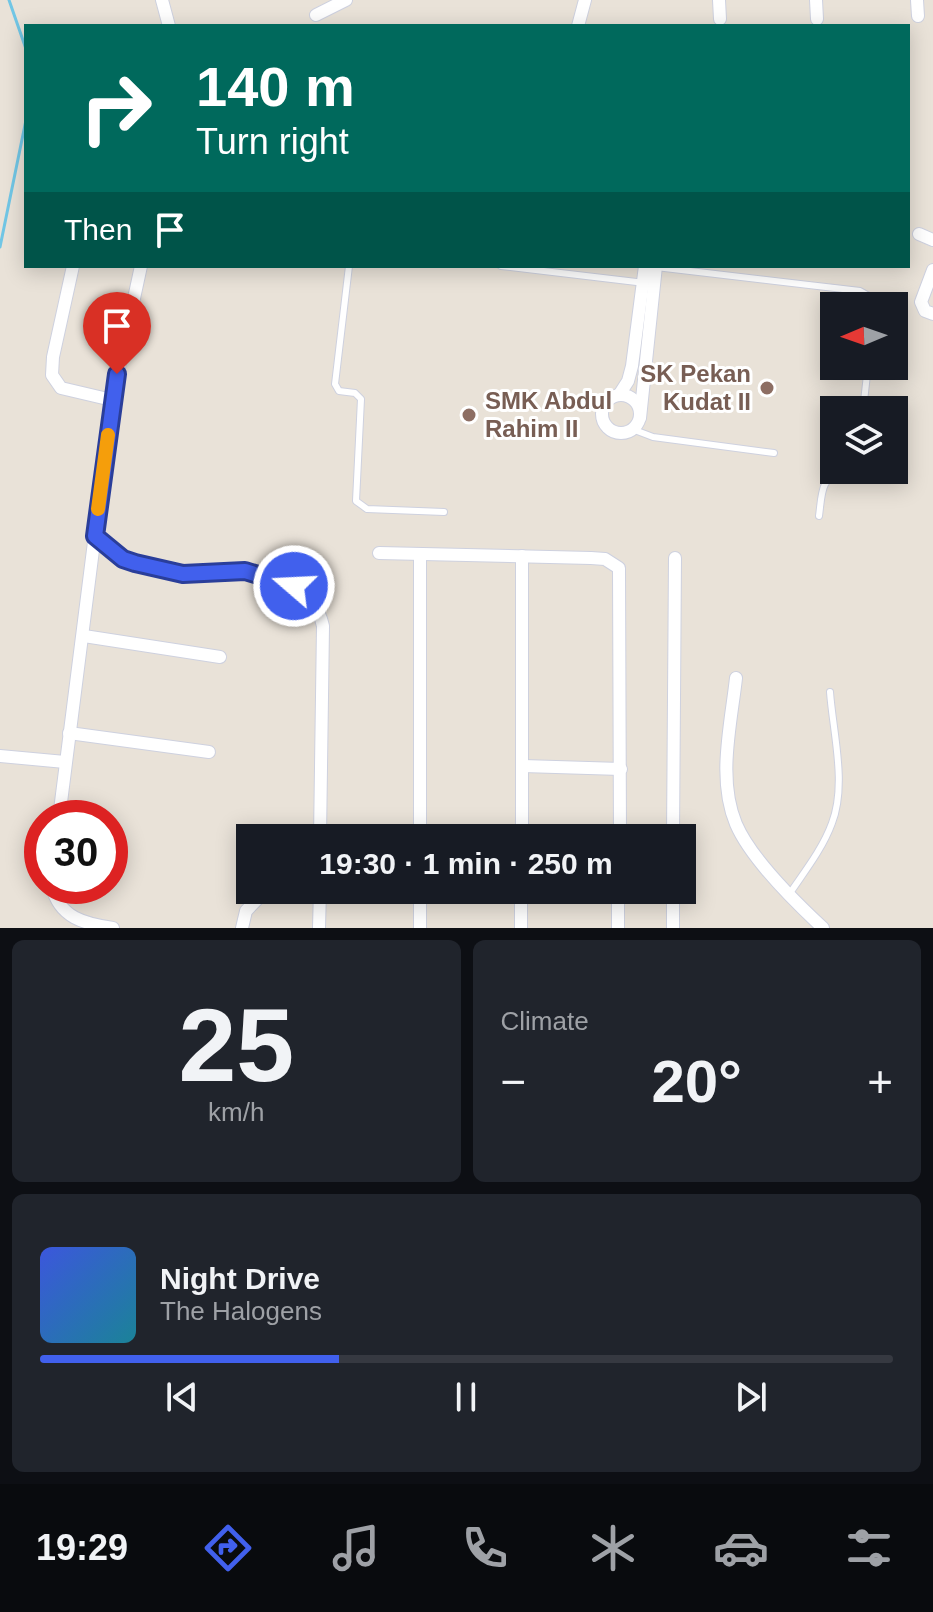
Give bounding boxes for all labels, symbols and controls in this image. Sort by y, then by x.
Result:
text: 140 m [196,55,355,118]
icon: right [64,56,168,160]
text: Turn right [196,121,349,162]
icon: arrive [148,208,192,252]
text: Then [64,213,132,246]
pin [83,292,151,374]
north arrow [820,292,908,380]
map controls [820,292,908,484]
icon: arrive [95,304,139,348]
place label: SK Pekan Kudat II [640,360,751,415]
marker: SK Pekan Kudat II [758,379,776,397]
place label: SMK Abdul Rahim II [485,387,612,442]
button: layers [820,396,908,484]
marker: SMK Abdul Rahim II [460,406,478,424]
position arrow [252,544,336,628]
speed limit sign: 30 [24,800,128,904]
text: 19:30 · 1 min · 250 m [319,847,613,880]
text: 25 [178,987,294,1103]
text: Climate [501,1006,589,1036]
text: 20° [651,1048,742,1115]
text: − [501,1057,526,1106]
text: + [867,1057,893,1106]
text: km/h [208,1097,264,1127]
text: Night Drive [160,1262,320,1295]
text: The Halogens [160,1296,322,1326]
icon: previous [160,1375,204,1419]
icon: pause [444,1375,488,1419]
icon: next [729,1375,773,1419]
icon: directions [200,1520,256,1576]
icon: music [328,1520,384,1576]
icon: phone [457,1520,513,1576]
icon: climate [585,1520,641,1576]
icon: car [713,1520,769,1576]
icon: filters [841,1520,897,1576]
text: 19:29 [36,1527,128,1568]

